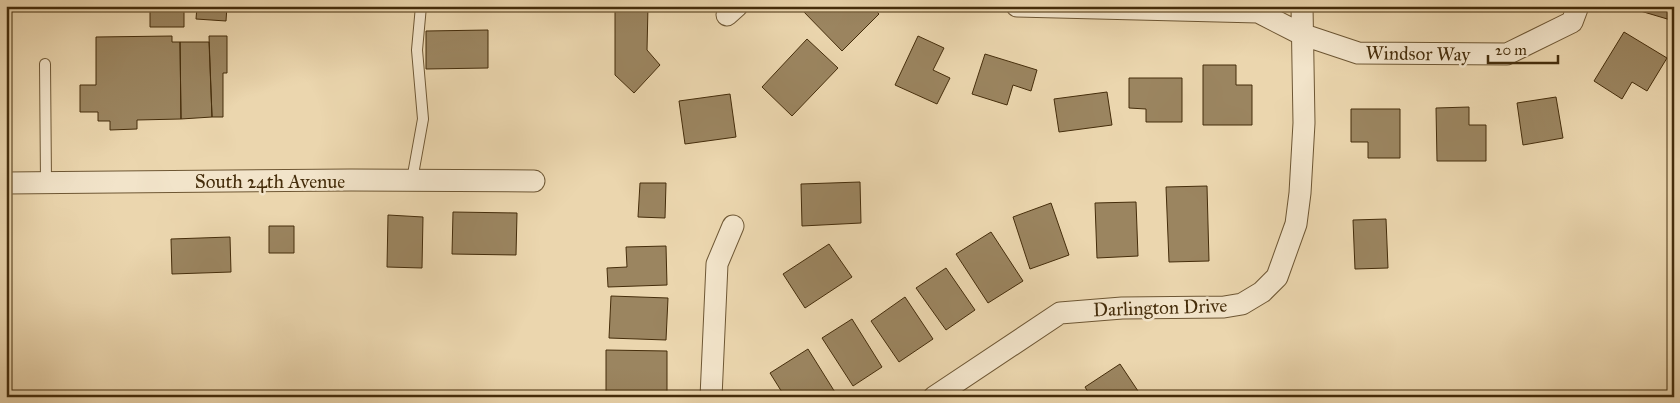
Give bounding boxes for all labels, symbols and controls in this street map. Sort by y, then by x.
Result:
scale bar [1488,32,1558,64]
street label: Windsor Way [1365,41,1472,66]
text: 20 m [1495,41,1527,59]
street label: South 24th Avenue [195,170,345,193]
street label: Darlington Drive [1093,294,1228,322]

